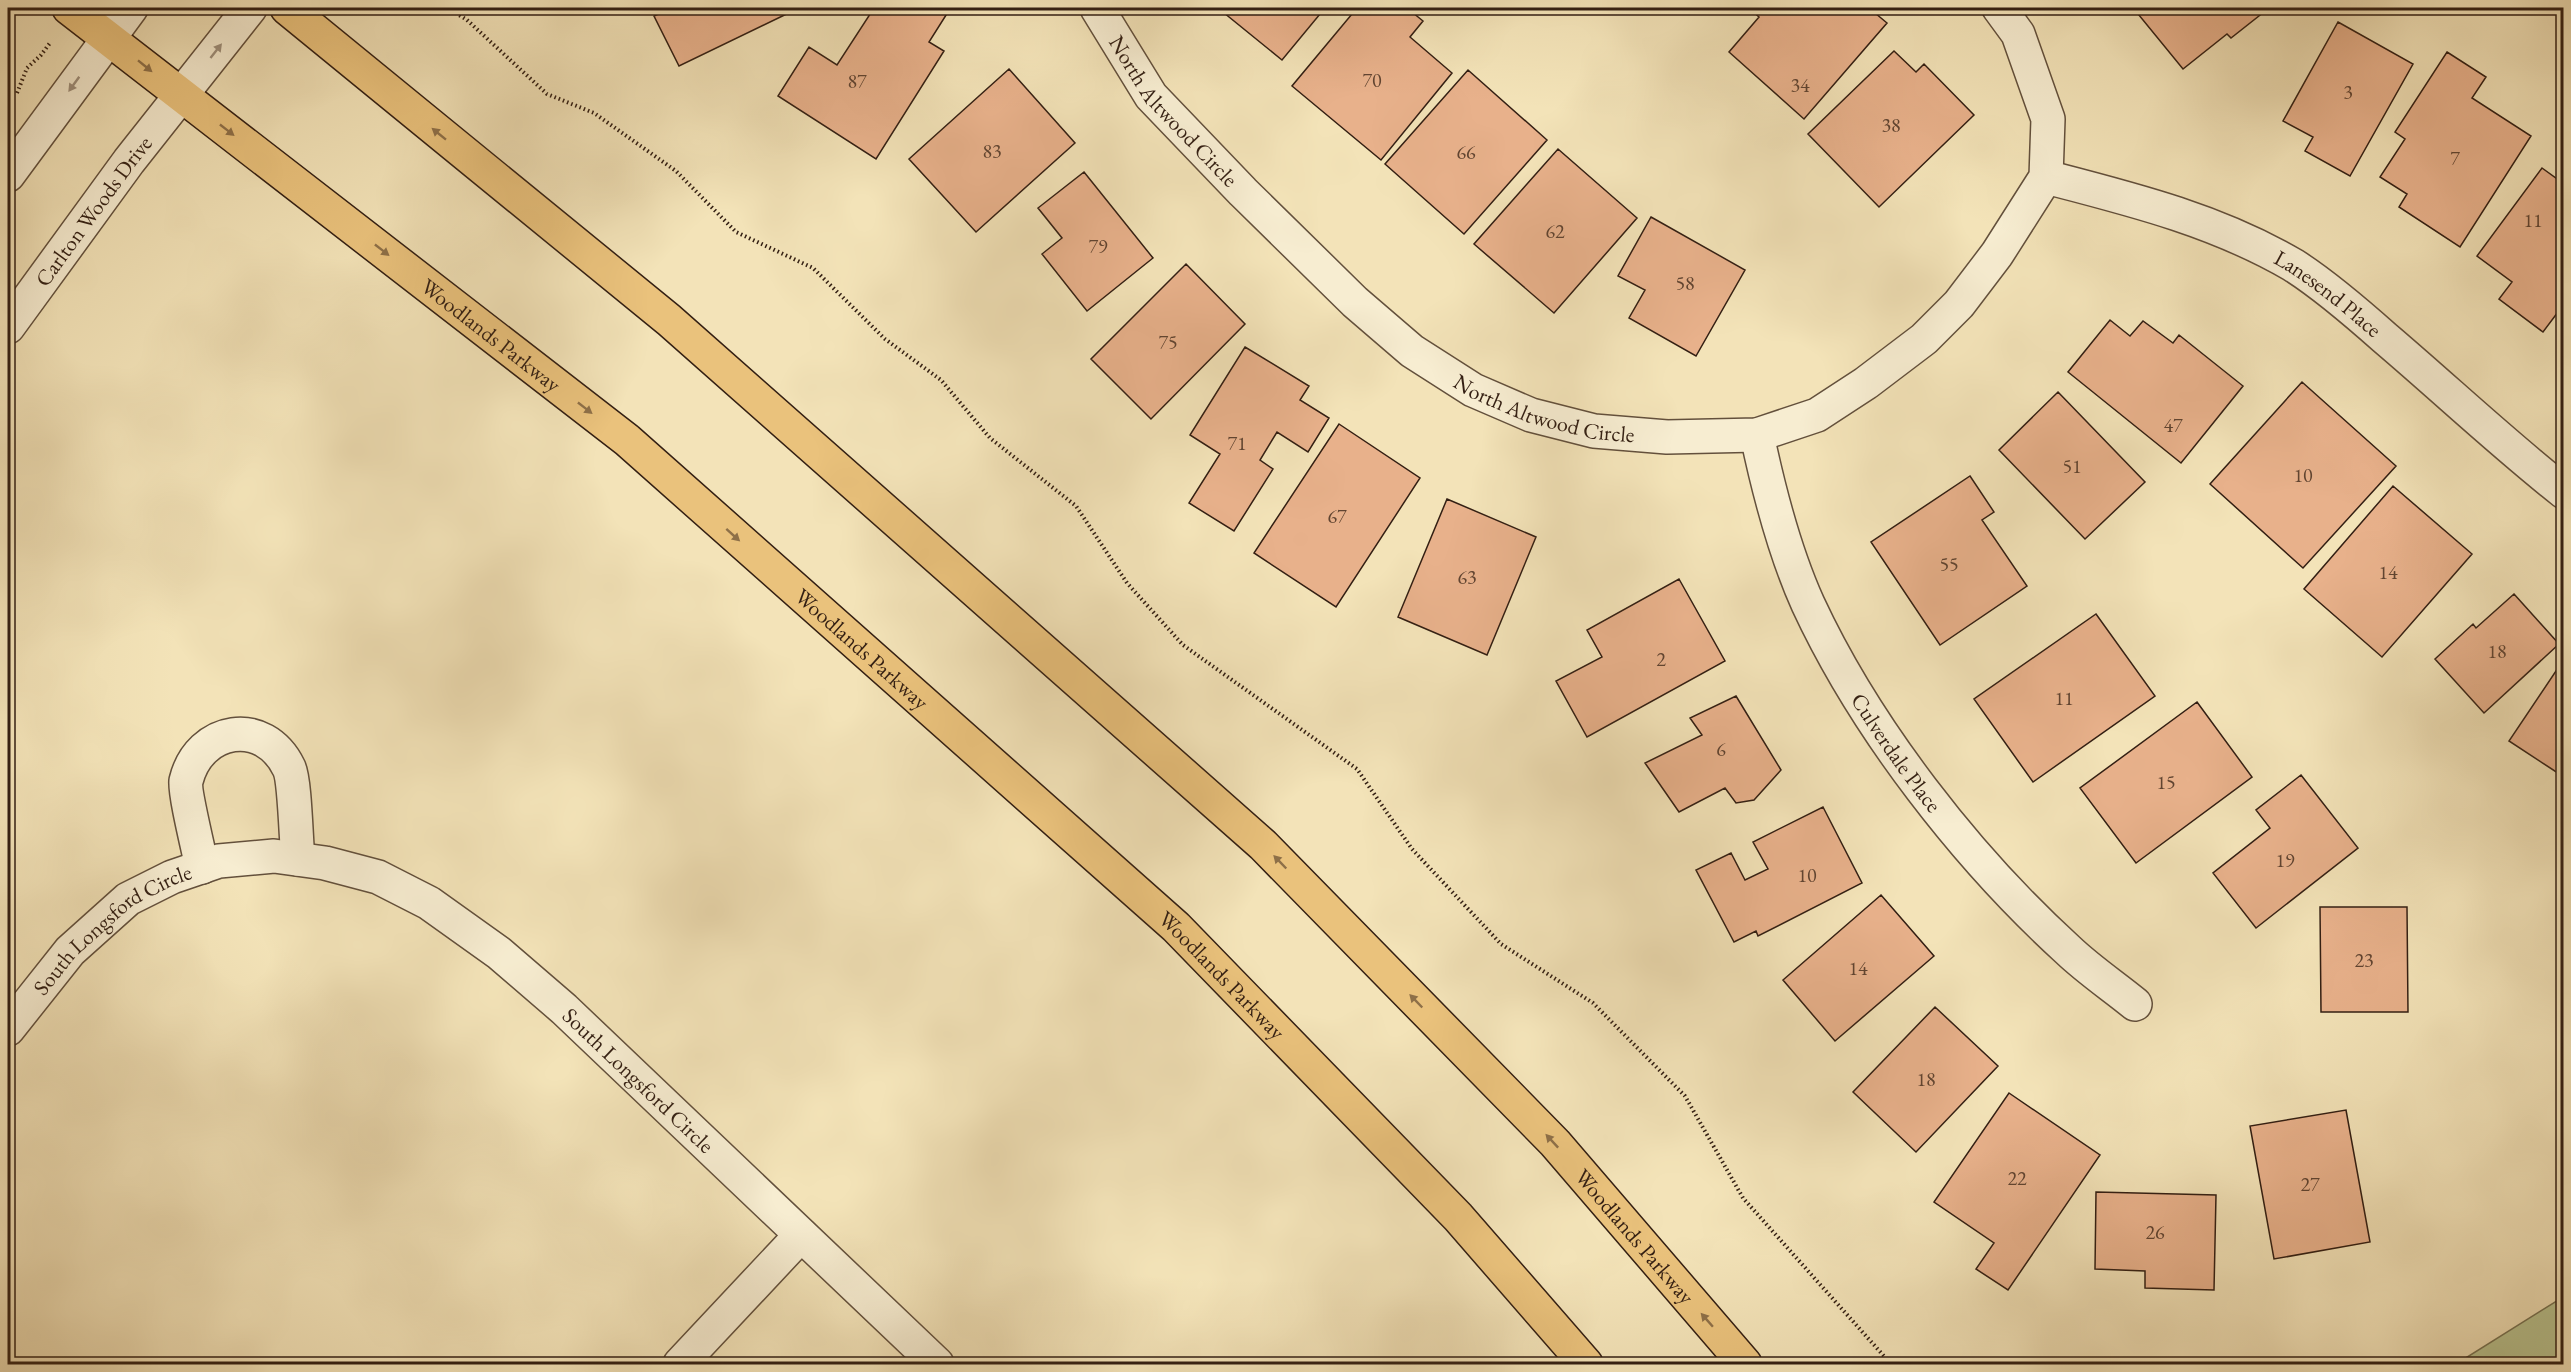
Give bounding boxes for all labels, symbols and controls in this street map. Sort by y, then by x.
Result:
street label: North Altwood Circle [1103,30,1245,193]
one-way arrow [209,43,222,59]
one-way arrow [137,59,153,72]
house number: 70 [1362,67,1382,93]
house number: 87 [847,68,867,94]
house number: 34 [1790,72,1810,98]
one-way arrow [68,75,80,91]
house number: 3 [2343,79,2353,105]
house number: 38 [1881,112,1901,138]
one-way arrow [220,124,235,136]
one-way arrow [431,127,447,140]
street label: Carlton Woods Drive [28,129,158,292]
house number: 83 [982,138,1002,164]
house number: 66 [1456,139,1476,165]
house number: 7 [2450,145,2460,171]
house number: 11 [2523,207,2543,233]
house number: 62 [1545,218,1565,244]
house number: 79 [1088,233,1108,259]
street label: Lanesend Place [2269,243,2389,344]
one-way arrow [373,244,389,256]
house number: 58 [1675,270,1695,296]
street label: Woodlands Parkway [415,271,567,399]
house number: 75 [1158,329,1178,355]
street label: North Altwood Circle [1448,367,1636,449]
one-way arrow [578,402,593,414]
house number: 47 [2163,412,2183,438]
house number: 71 [1227,430,1247,456]
house number: 51 [2062,453,2082,479]
house number: 10 [2293,462,2313,488]
house number: 67 [1327,503,1347,529]
one-way arrow [726,528,741,542]
house number: 55 [1939,551,1959,577]
house number: 14 [2378,559,2398,585]
house number: 63 [1457,564,1477,590]
street label: Woodlands Parkway [789,581,935,716]
house number: 18 [2487,638,2507,664]
house number: 2 [1656,646,1666,672]
house number: 11 [2054,685,2074,711]
street label: Culverdale Place [1845,687,1949,818]
house number: 6 [1716,736,1726,762]
house number: 15 [2156,769,2176,795]
house number: 19 [2275,847,2295,873]
one-way arrow [1273,855,1287,869]
street label: South Longsford Circle [26,857,196,1001]
house number: 10 [1797,862,1817,888]
street label: Woodlands Parkway [1153,904,1292,1046]
house number: 23 [2354,947,2374,973]
house number: 14 [1848,955,1868,981]
one-way arrow [1409,993,1423,1008]
street label: South Longsford Circle [557,1001,721,1159]
house number: 18 [1916,1066,1936,1092]
one-way arrow [1545,1133,1559,1148]
street label: Woodlands Parkway [1569,1162,1702,1310]
house number: 22 [2007,1165,2027,1191]
house number: 27 [2300,1171,2320,1197]
house number: 26 [2145,1219,2165,1245]
one-way arrow [1701,1313,1714,1328]

